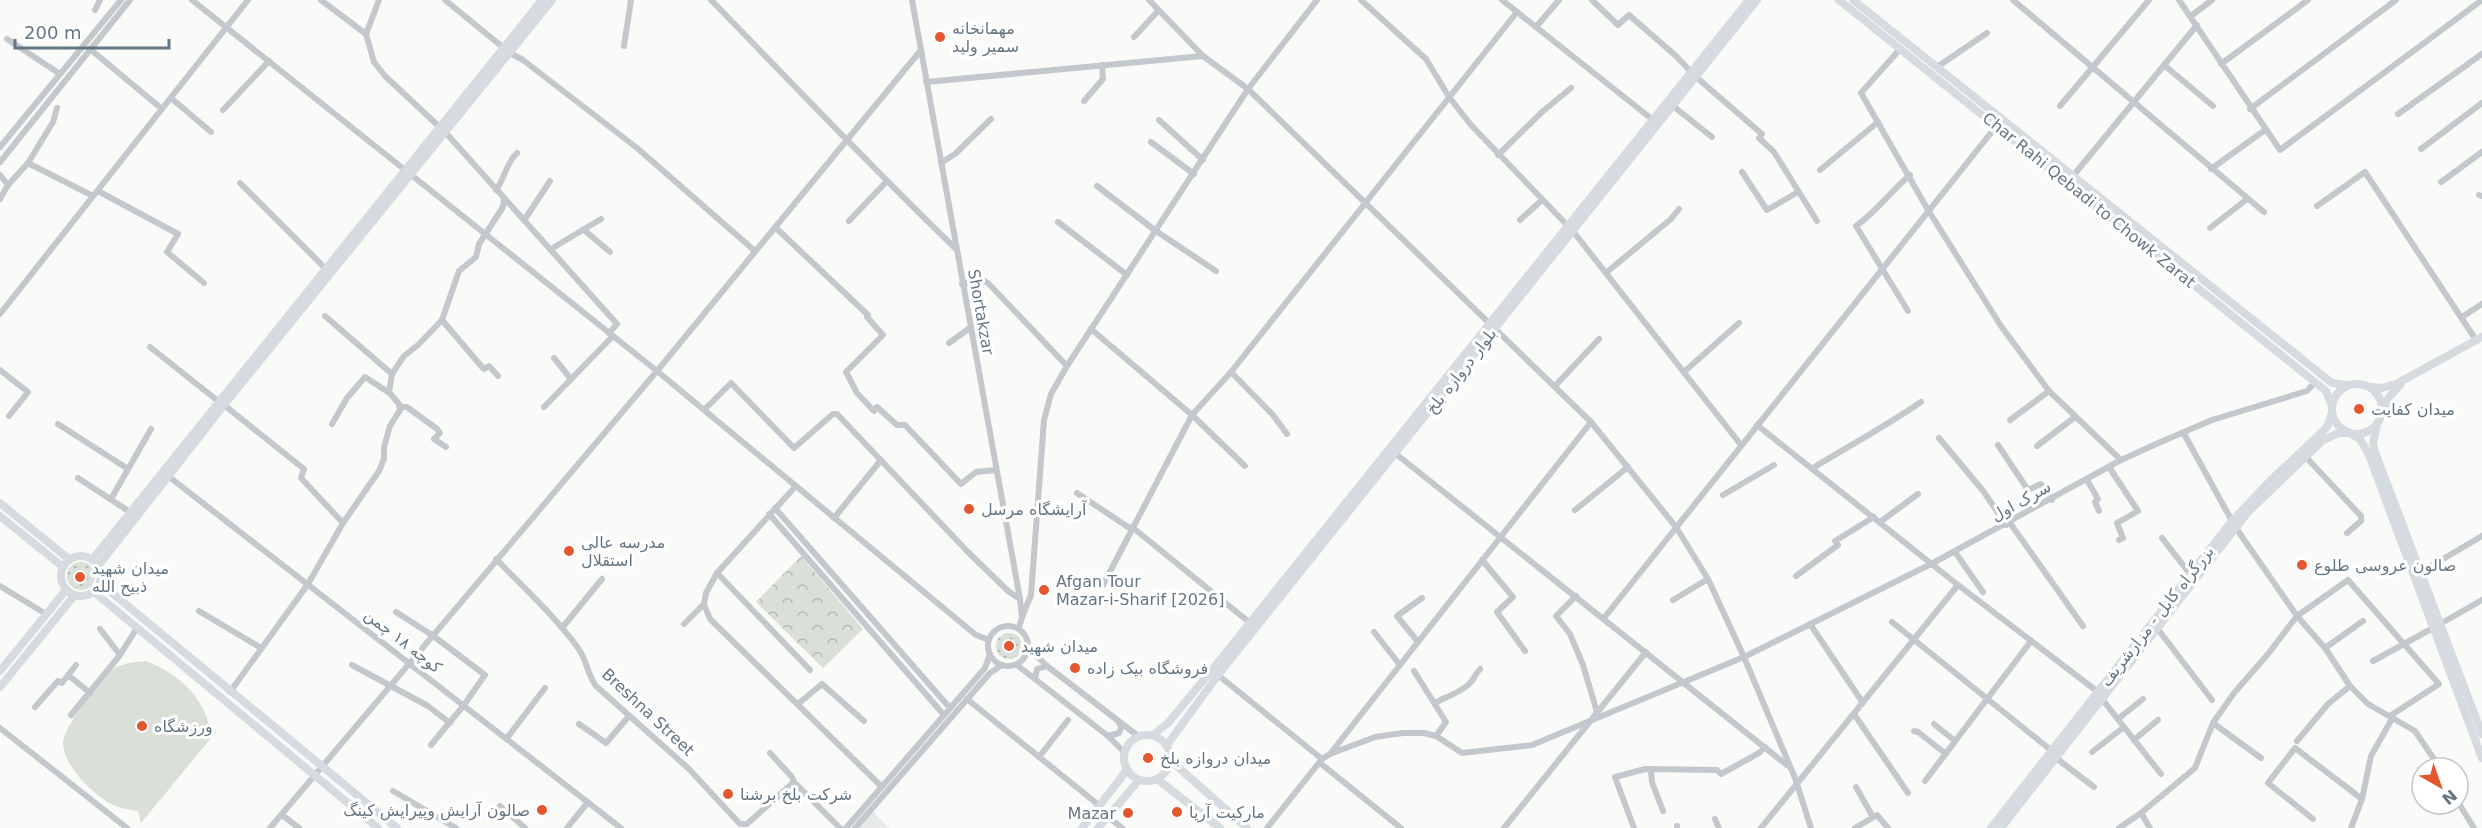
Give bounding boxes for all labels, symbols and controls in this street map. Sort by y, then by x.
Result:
scale bar [15,12,170,50]
place label: مهمانخانه سمیر ولید [952,19,1019,57]
text: 200 m [24,22,82,43]
marker: مهمانخانه سمیر ولید [933,30,947,44]
street label: Char Rahi Qebadi to Chowk Zarat [1979,108,2199,292]
street label: Shortakzar [964,268,998,357]
street label: بلوار دروازه بلخ [1422,324,1501,418]
place label: میدان کفایت [2371,400,2455,419]
marker: میدان کفایت [2352,402,2366,416]
street label: سرک اول [1988,477,2055,526]
place label: آرایشگاه مرسل [981,500,1088,520]
marker: آرایشگاه مرسل [962,502,976,516]
place label: مدرسه عالی استقلال [581,533,665,570]
street label: بزرگراه کابل - مزارشریف [2096,542,2219,691]
marker: مدرسه عالی استقلال [562,544,576,558]
place label: صالون عروسی طلوع [2314,556,2456,576]
marker: صالون عروسی طلوع [2295,558,2309,572]
place label: میدان شهید ذبیح الله [92,559,169,597]
marker: میدان شهید ذبیح الله [73,570,87,584]
place label: Afgan Tour Mazar-i-Sharif [2026] [1056,572,1224,609]
marker: Afgan Tour Mazar-i-Sharif [2026] [1037,583,1051,597]
street label: كوچه ١٨ چمن [360,605,446,678]
place label: میدان شهید [1021,637,1098,657]
marker: میدان شهید [1002,639,1016,653]
place label: فروشگاه بیک زاده [1087,659,1208,679]
marker: فروشگاه بیک زاده [1068,661,1082,675]
street label: Breshna Street [598,664,698,760]
place label: ورزشگاه [154,717,213,737]
marker: ورزشگاه [135,719,149,733]
place label: میدان دروازه بلخ [1160,749,1271,769]
marker: میدان دروازه بلخ [1141,751,1155,765]
north arrow [2410,756,2470,816]
place label: شرکت بلخ برشنا [740,785,852,805]
text: N [2438,786,2461,809]
marker: شرکت بلخ برشنا [721,787,735,801]
place label: صالون آرایش وپیرایش کینگ [343,801,530,821]
marker: صالون آرایش وپیرایش کینگ [535,803,549,817]
place label: مارکیت آریا [1189,803,1265,823]
place label: Mazar [1068,804,1116,823]
marker: مارکیت آریا [1170,805,1184,819]
marker: Mazar [1121,806,1135,820]

